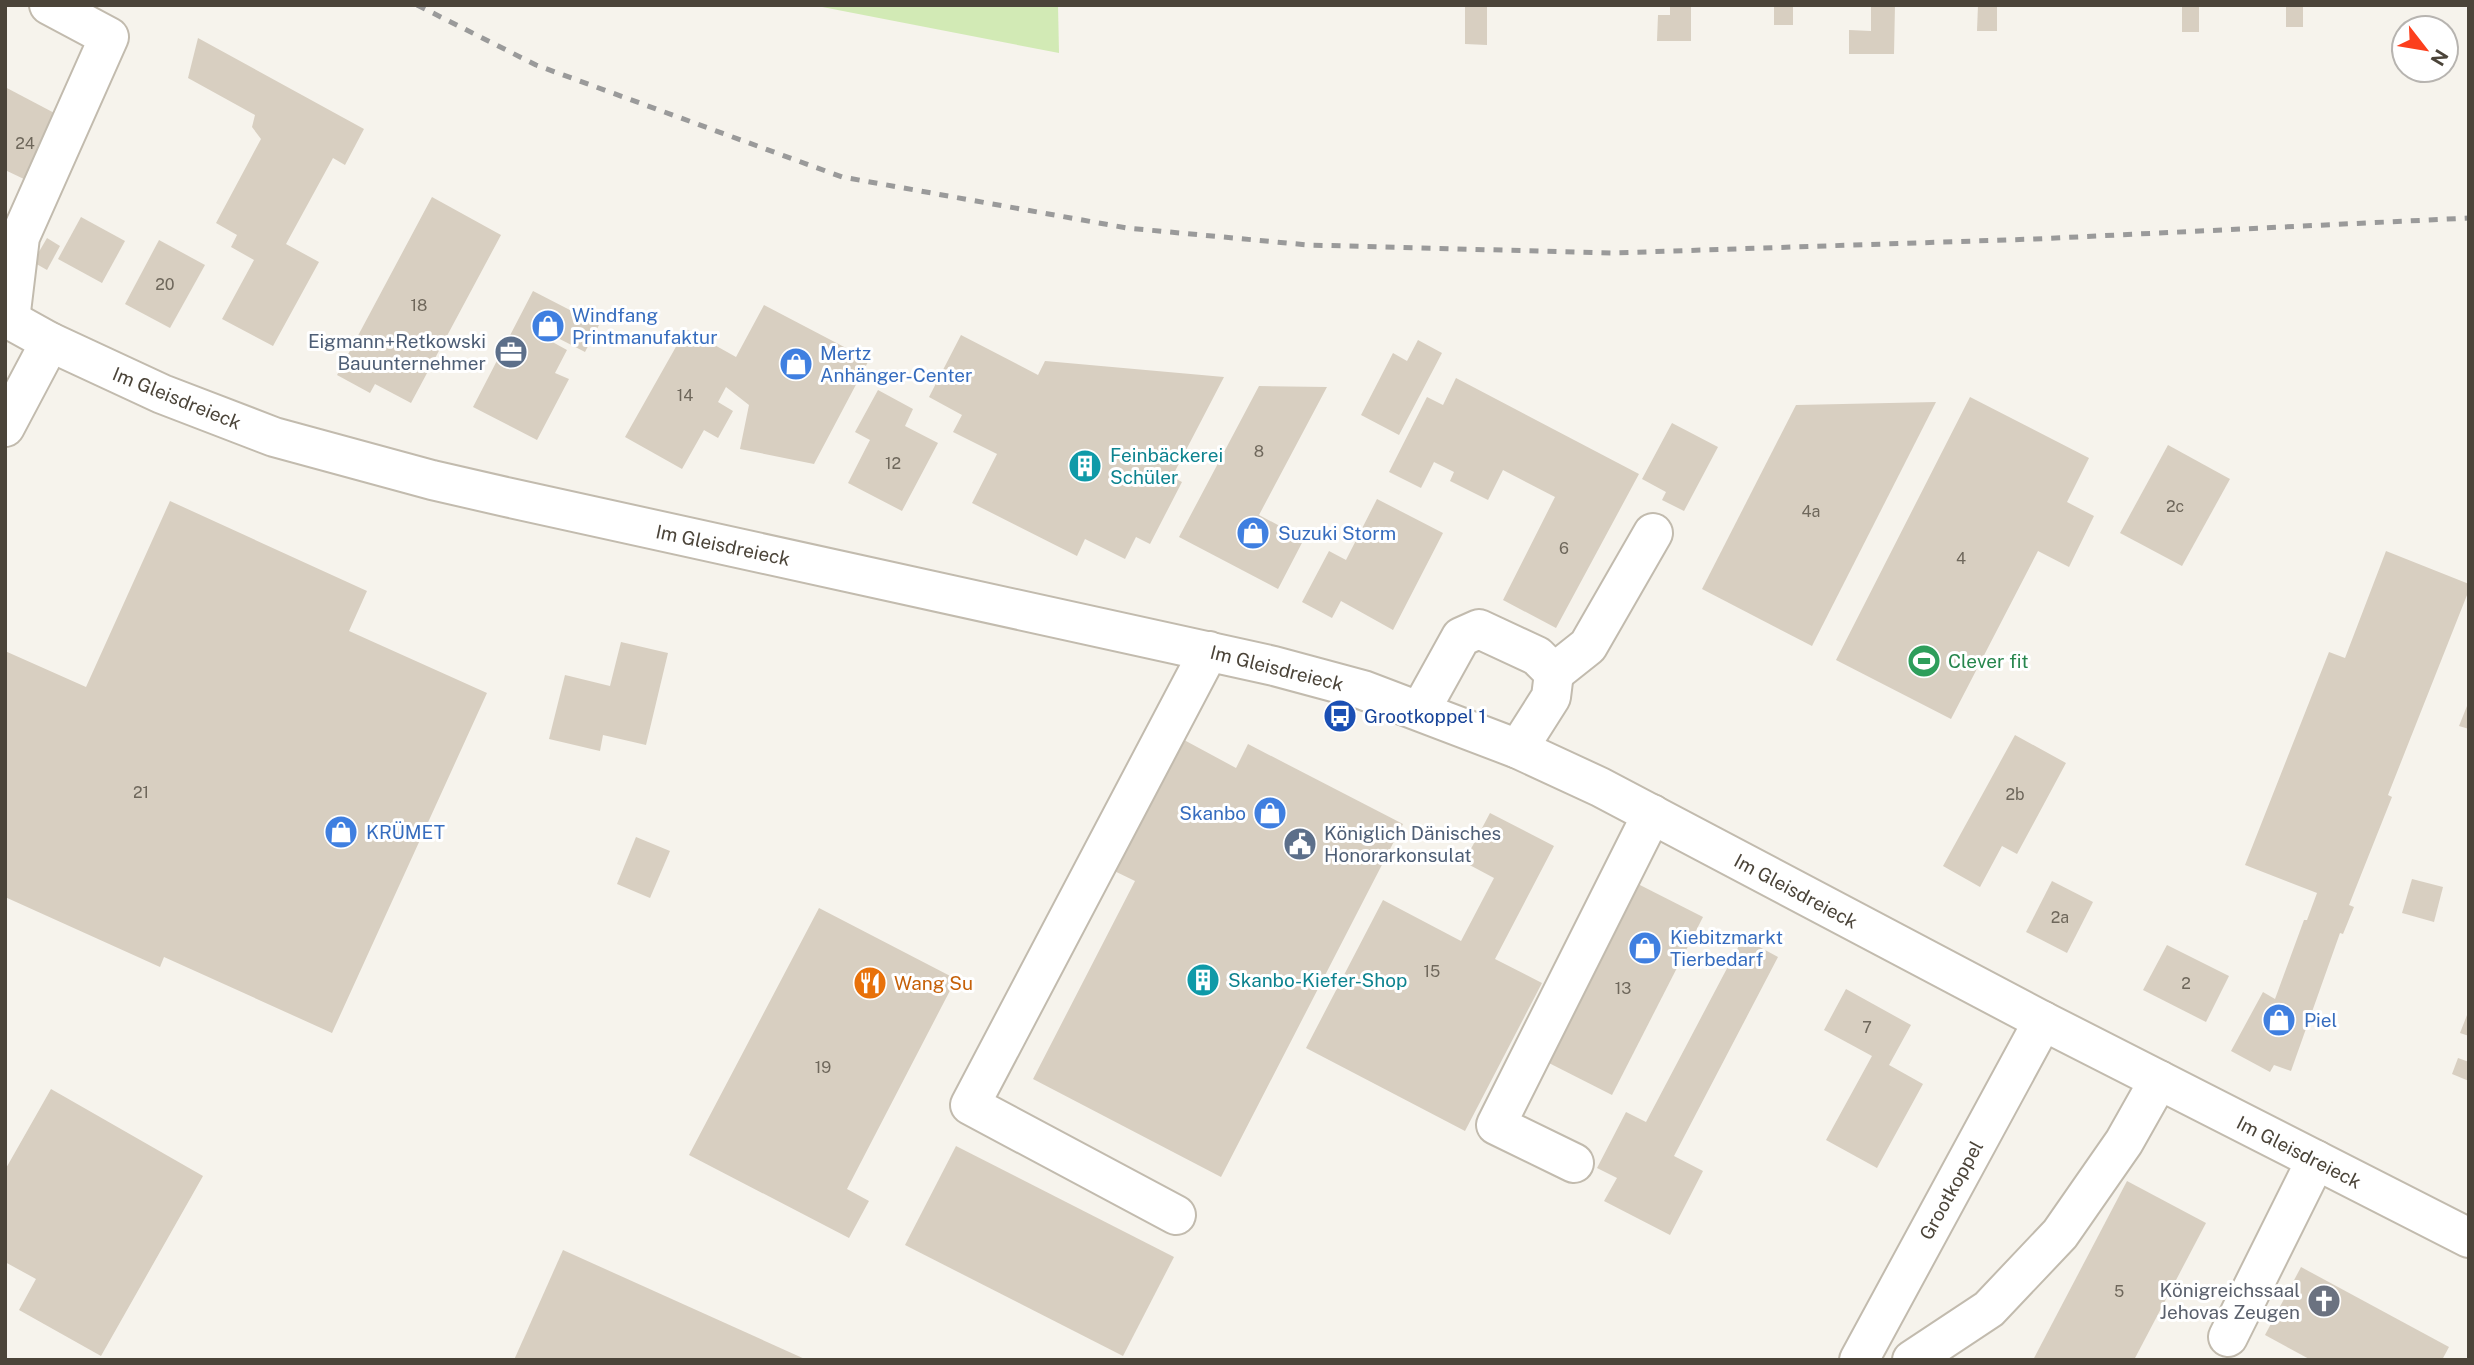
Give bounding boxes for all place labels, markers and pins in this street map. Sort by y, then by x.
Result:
place label: Windfang Printmanufaktur [572,304,718,348]
shop icon: Windfang Printmanufaktur [529,307,567,345]
place label: Eigmann+Retkowski Bauunternehmer [308,330,486,374]
office icon: Eigmann+Retkowski Bauunternehmer [492,333,530,371]
place label: Mertz Anhänger-Center [820,342,972,386]
shop icon: Mertz Anhänger-Center [777,345,815,383]
place label: Feinbäckerei Schüler [1110,444,1223,488]
building icon: Feinbäckerei Schüler [1066,447,1104,485]
shop icon: Suzuki Storm [1234,514,1272,552]
place label: Suzuki Storm [1278,522,1396,544]
sports icon: Clever fit [1905,642,1943,680]
place label: Clever fit [1948,650,2029,672]
bus stop icon: Grootkoppel 1 [1321,697,1359,735]
place label: Grootkoppel 1 [1364,705,1486,727]
shop icon: Skanbo [1251,794,1289,832]
place label: Skanbo [1179,802,1246,824]
shop icon: KRÜMET [322,813,360,851]
place label: KRÜMET [366,821,445,843]
place label: Königlich Dänisches Honorarkonsulat [1324,822,1501,866]
public building icon: Königlich Dänisches Honorarkonsulat [1281,825,1319,863]
place label: Kiebitzmarkt Tierbedarf [1670,926,1783,970]
shop icon: Kiebitzmarkt Tierbedarf [1626,929,1664,967]
building icon: Skanbo-Kiefer-Shop [1184,961,1222,999]
restaurant icon: Wang Su [851,964,889,1002]
place label: Skanbo-Kiefer-Shop [1228,969,1407,991]
place label: Wang Su [894,972,973,994]
shop icon: Piel [2260,1001,2298,1039]
place label: Piel [2304,1009,2337,1031]
place label: Königreichssaal Jehovas Zeugen [2160,1279,2300,1323]
church icon: Königreichssaal Jehovas Zeugen [2305,1282,2343,1320]

